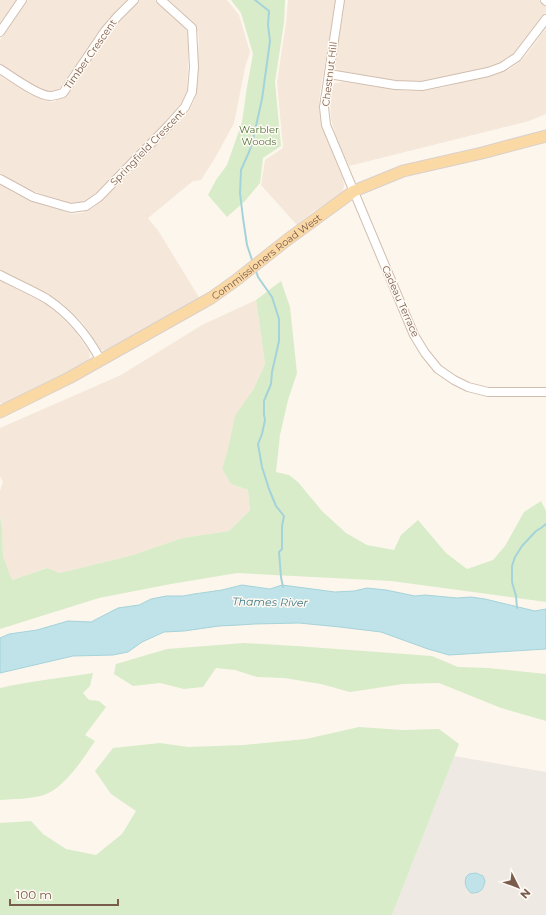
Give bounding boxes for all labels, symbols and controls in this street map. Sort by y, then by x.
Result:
street label: Timber Crescent [61,17,119,92]
street label: Chestnut Hill [319,41,340,107]
street label: Springfield Crescent [107,106,187,188]
park label: Warbler Woods [239,123,279,148]
street label: Commissioners Road West [209,211,324,303]
street label: Cadeau Terrace [379,263,422,339]
water label: Thames River [232,594,308,610]
north arrow [498,867,538,907]
scale bar [10,881,118,907]
text: N [517,886,534,902]
text: 100 m [16,887,52,902]

